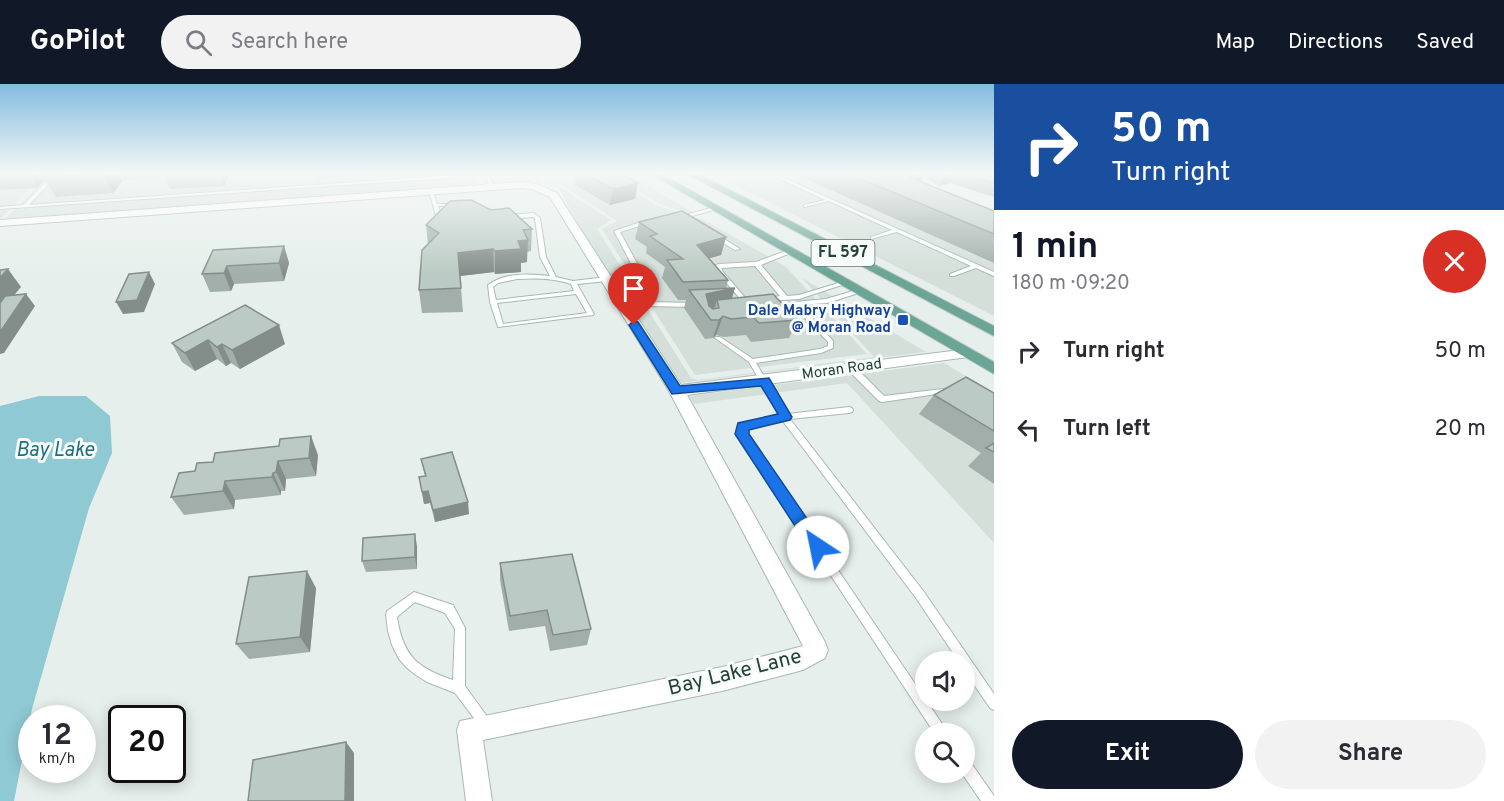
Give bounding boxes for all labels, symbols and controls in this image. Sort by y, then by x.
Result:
search box [161,15,581,69]
text: GoPilot [30,24,125,60]
icon: search [182,26,215,59]
text: Search here [230,29,348,56]
text: Map [1215,29,1255,56]
text: Directions [1288,29,1383,56]
text: Saved [1416,29,1474,56]
text: 50 m [1111,104,1212,157]
icon: right [1012,108,1090,186]
text: Turn right [1111,156,1230,190]
text: 1 min [1012,225,1098,271]
button: close [1423,230,1486,293]
road number: FL 597 [812,240,874,266]
pin [608,263,659,325]
text: 180 m · 09:20 [1012,271,1130,297]
icon: arrive [617,272,650,305]
place label: Dale Mabry Highway @ Moran Road [748,302,891,338]
marker: Dale Mabry Highway @ Moran Road [896,313,910,327]
icon: right [1012,335,1045,368]
text: Turn right [1063,338,1165,365]
text: 50 m [1434,338,1486,365]
street label: Moran Road [801,355,883,385]
icon: left [1012,413,1045,446]
text: Turn left [1063,416,1151,443]
text: 20 m [1435,416,1486,443]
water label: Bay Lake [16,438,95,464]
position arrow [786,515,850,579]
street label: Bay Lake Lane [665,643,805,703]
map controls [915,651,975,783]
button: sound [915,651,975,711]
speed limit sign: 20 [108,705,186,783]
text: 12 [42,718,72,755]
button: Exit [1012,720,1243,789]
button: Share [1255,720,1486,789]
button: search [915,723,975,783]
text: km/h [39,750,75,769]

